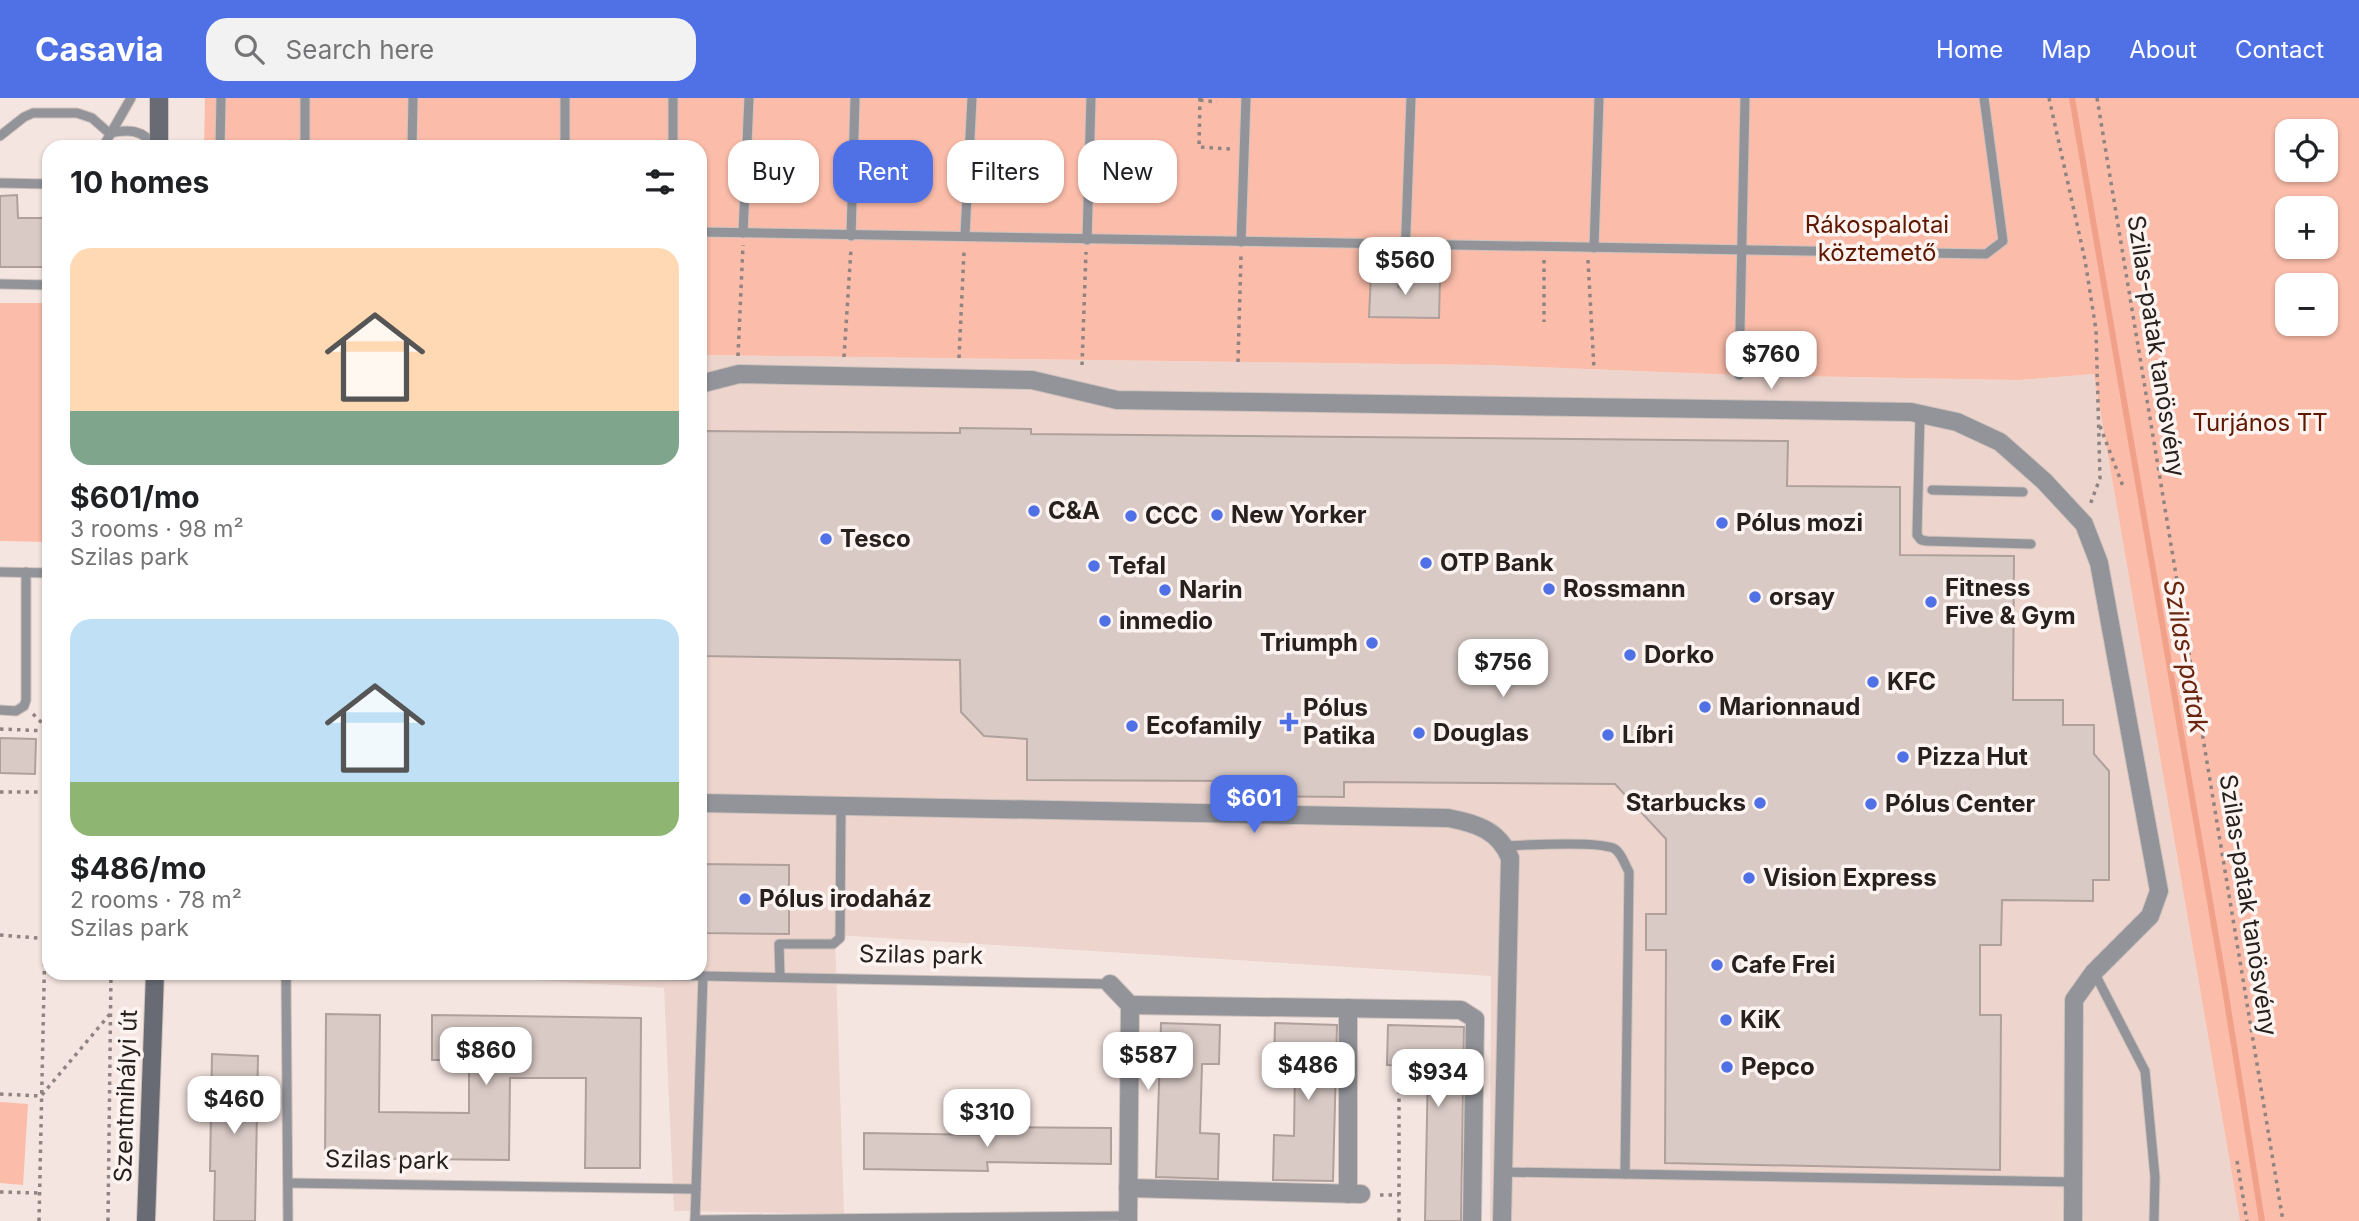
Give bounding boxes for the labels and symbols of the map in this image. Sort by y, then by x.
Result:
park label: Rákospalotai köztemető [1805,210,1949,267]
street label: Szilas-patak tanösvény [2122,213,2191,479]
pin: $560 [1364,238,1446,297]
pin: $760 [1730,331,1812,391]
park label: Turjános TT [2192,408,2328,437]
place label: C&A [1048,496,1100,525]
place label: New Yorker [1231,500,1367,529]
place label: CCC [1145,501,1198,530]
marker: C&A [1026,503,1042,519]
marker: New Yorker [1209,507,1225,523]
marker: CCC [1123,508,1139,524]
place label: Pólus mozi [1736,508,1863,537]
marker: Pólus mozi [1714,515,1730,531]
place label: Tesco [840,524,911,553]
marker: Tesco [818,531,834,547]
place label: OTP Bank [1440,548,1554,577]
place label: Tefal [1108,551,1166,580]
marker: OTP Bank [1418,555,1434,571]
marker: Tefal [1086,558,1102,574]
place label: Fitness Five & Gym [1945,573,2076,630]
place label: Rossmann [1563,574,1686,603]
place label: Narin [1179,575,1243,604]
water label: Szilas-patak [2158,577,2215,736]
marker: Rossmann [1541,581,1557,597]
marker: Narin [1157,582,1173,598]
place label: orsay [1769,582,1835,611]
marker: orsay [1747,589,1763,605]
marker: Fitness Five & Gym [1923,594,1939,610]
place label: inmedio [1119,606,1213,635]
marker: inmedio [1097,613,1113,629]
place label: Triumph [1260,628,1358,657]
marker: Triumph [1364,635,1380,651]
pin: $756 [1462,640,1544,699]
place label: Dorko [1644,640,1714,669]
marker: Dorko [1622,647,1638,663]
place label: KFC [1887,667,1936,696]
marker: KFC [1865,674,1881,690]
place label: Marionnaud [1719,692,1860,721]
place label: Pólus Patika [1303,693,1375,750]
marker: Marionnaud [1697,699,1713,715]
place label: Ecofamily [1146,711,1263,740]
marker: Pólus Patika [1281,714,1297,730]
marker: Ecofamily [1124,718,1140,734]
place label: Douglas [1433,718,1529,747]
place label: Líbri [1622,720,1674,749]
marker: Douglas [1411,725,1427,741]
marker: Líbri [1600,727,1616,743]
place label: Pizza Hut [1917,742,2028,771]
marker: Pizza Hut [1895,749,1911,765]
street label: Szilas-patak tanösvény [2214,772,2283,1038]
pin: $601 [1213,776,1295,835]
place label: Starbucks [1626,788,1746,817]
place label: Pólus Center [1885,789,2035,818]
marker: Starbucks [1752,795,1768,811]
marker: Pólus Center [1863,796,1879,812]
place label: Vision Express [1763,863,1937,892]
marker: Vision Express [1741,870,1757,886]
place label: Pólus irodaház [759,884,932,913]
marker: Pólus irodaház [737,891,753,907]
street label: Szilas park [859,939,983,970]
place label: Cafe Frei [1731,950,1835,979]
marker: Cafe Frei [1709,957,1725,973]
place label: KiK [1740,1005,1781,1034]
street label: Szentmihályi út [108,1009,143,1183]
marker: KiK [1718,1012,1734,1028]
pin: $860 [445,1028,527,1087]
pin: $587 [1107,1032,1189,1092]
pin: $486 [1267,1042,1349,1102]
pin: $934 [1397,1049,1479,1109]
place label: Pepco [1741,1052,1815,1081]
marker: Pepco [1719,1059,1735,1075]
pin: $460 [193,1076,275,1136]
pin: $310 [946,1090,1028,1149]
street label: Szilas park [325,1144,449,1175]

